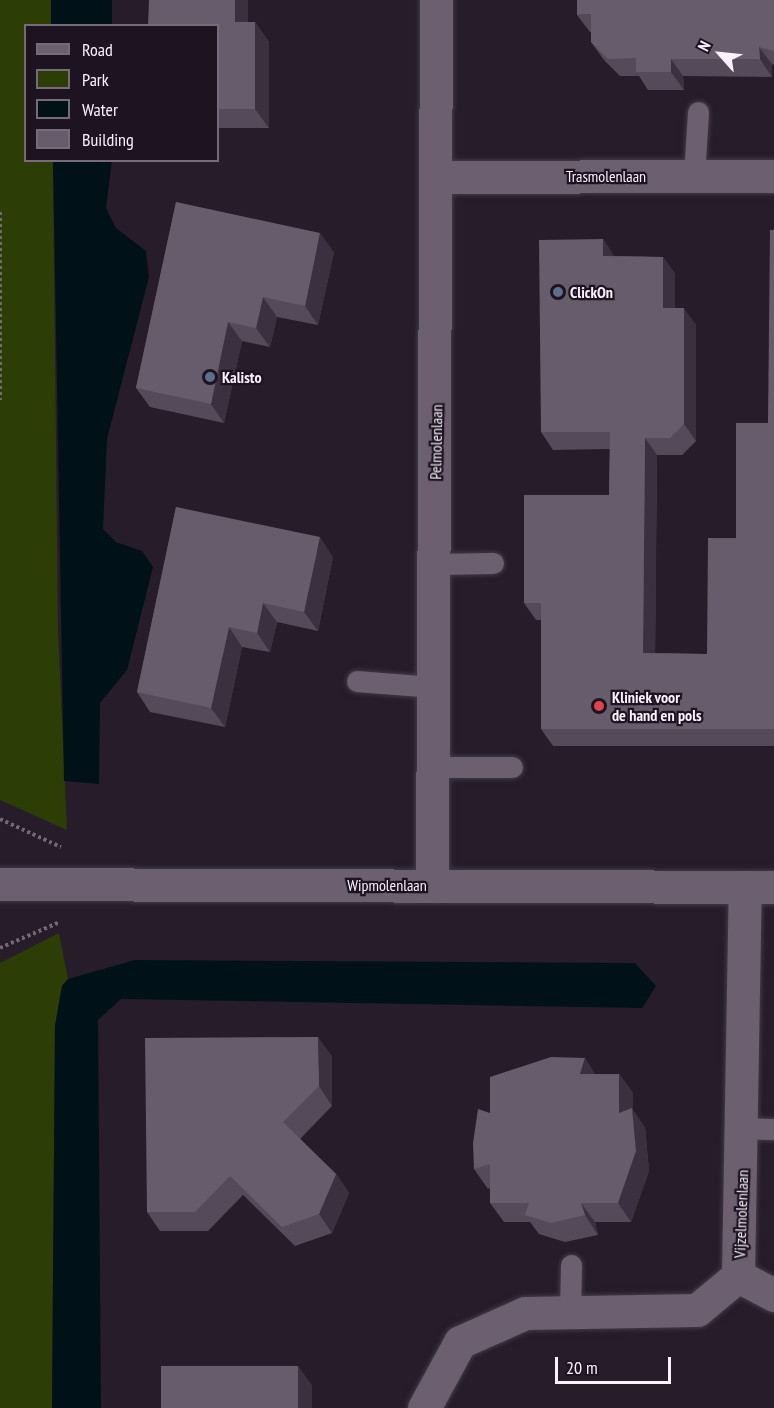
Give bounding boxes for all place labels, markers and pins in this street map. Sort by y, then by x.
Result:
place label: ClickOn [570,282,613,302]
marker: ClickOn [551,285,565,299]
place label: Kalisto [222,367,262,387]
marker: Kalisto [203,370,217,384]
place label: Kliniek voor de hand en pols [612,687,702,725]
marker: Kliniek voor de hand en pols [590,697,608,715]

